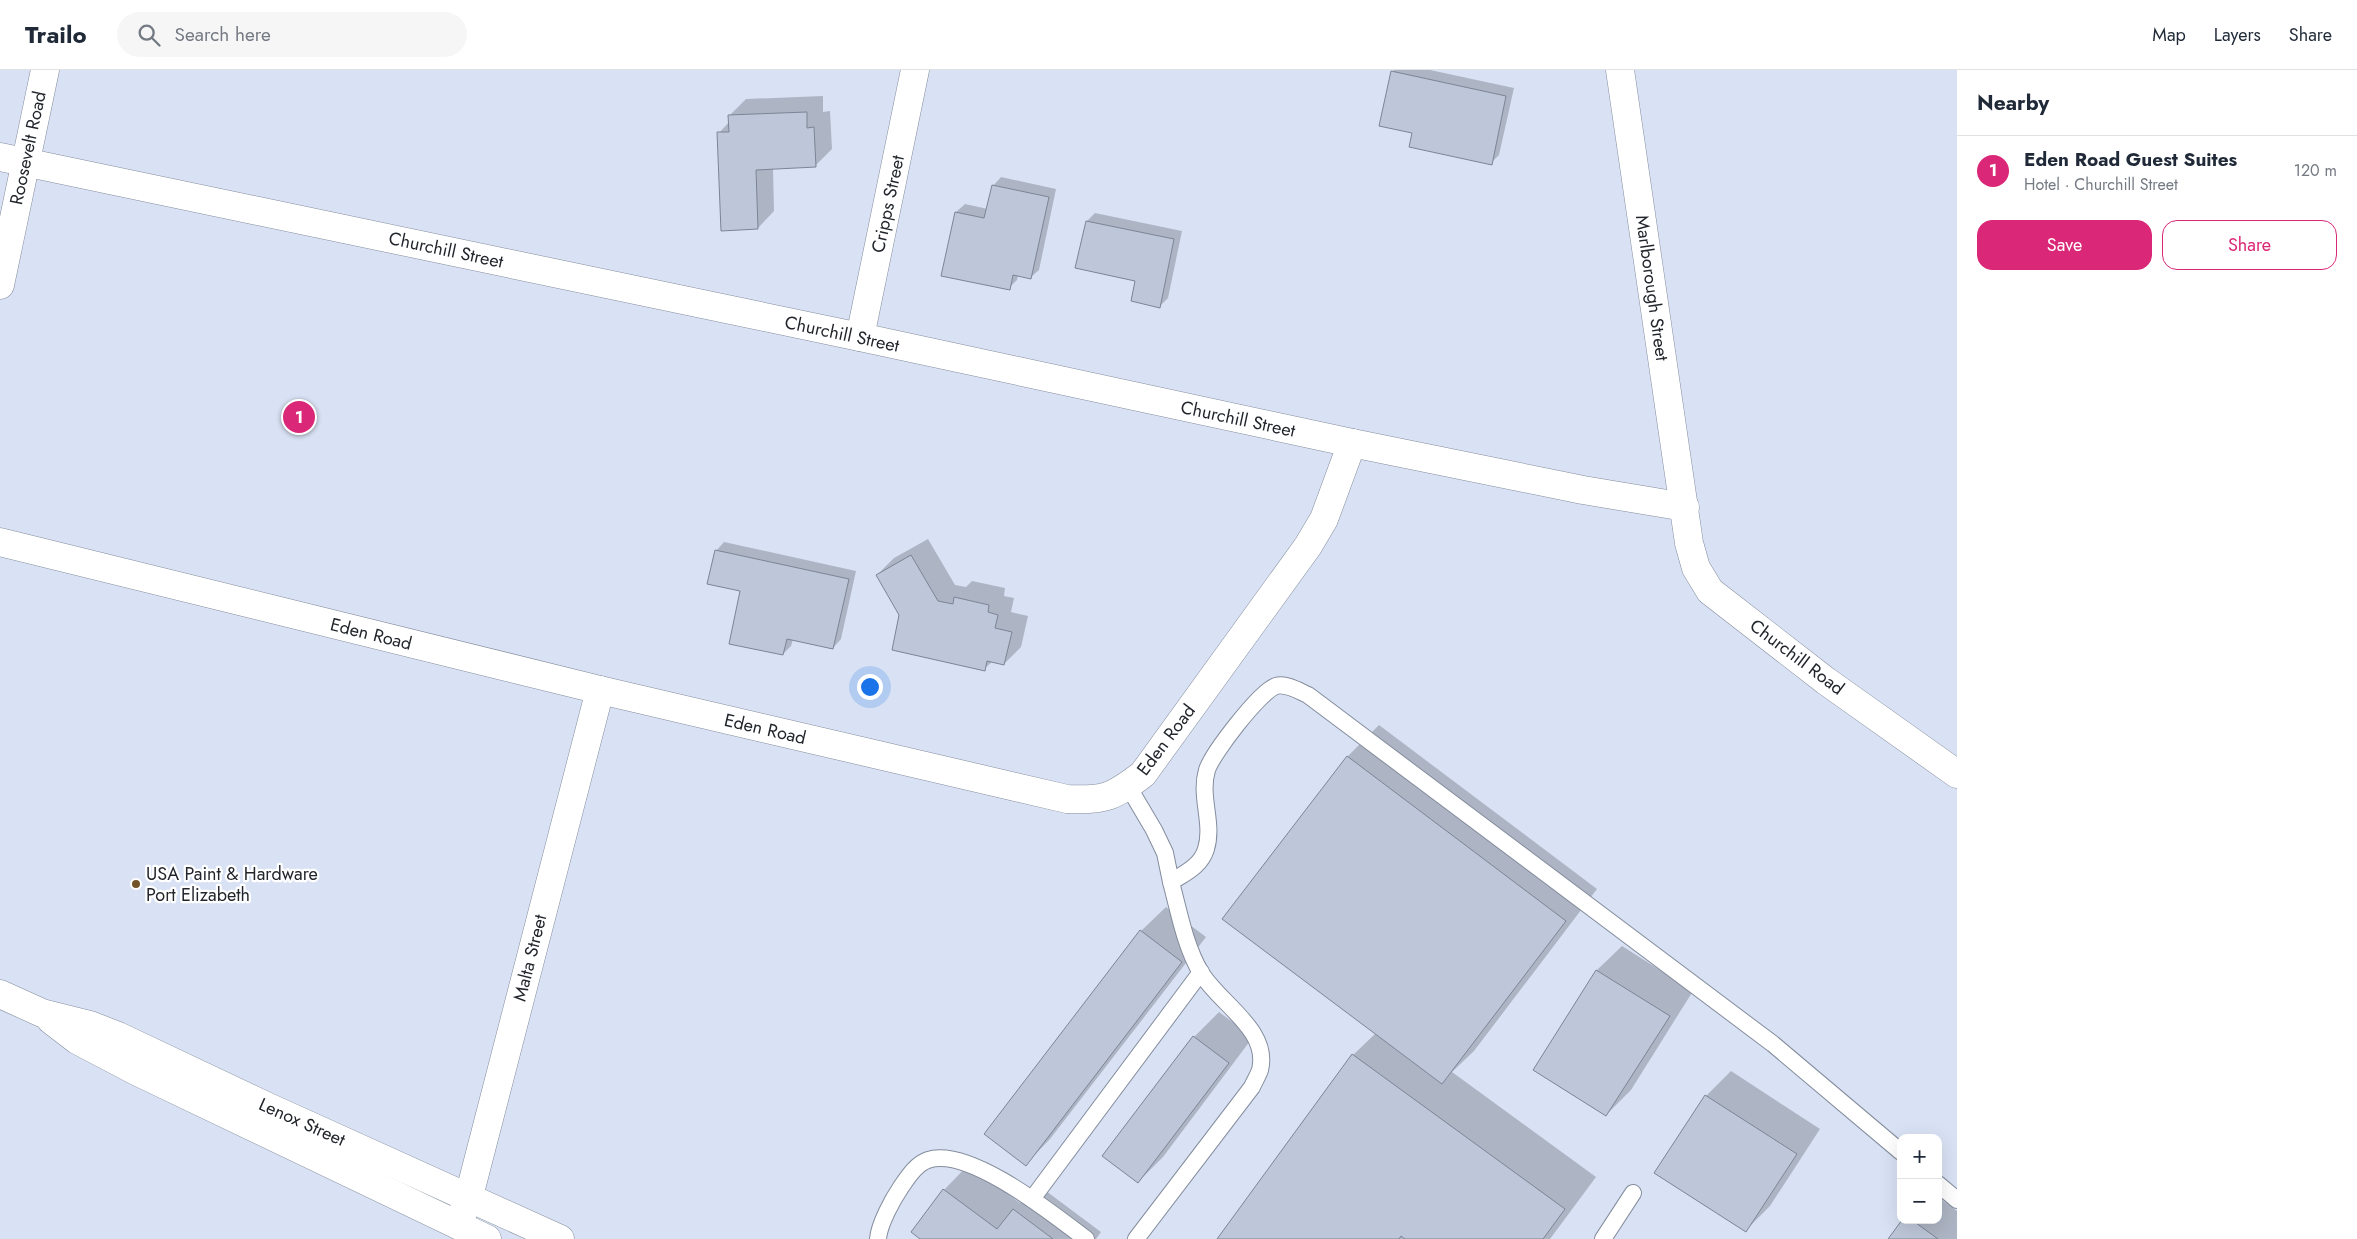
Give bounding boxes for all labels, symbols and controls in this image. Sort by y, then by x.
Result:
search box [117,12,467,57]
text: Trailo [25,17,87,52]
icon: search [135,21,163,49]
text: Search here [175,21,271,48]
text: Map [2152,22,2186,48]
text: Layers [2214,22,2261,48]
text: Share [2289,22,2332,48]
text: Nearby [1977,88,2049,118]
street label: Roosevelt Road [3,89,53,207]
text: Eden Road Guest Suites [2024,146,2237,173]
street label: Cripps Street [865,152,911,255]
text: 1 [1989,159,1997,182]
text: 120 m [2294,159,2337,182]
text: Hotel · Churchill Street [2024,173,2178,196]
street label: Marlborough Street [1629,213,1675,363]
button: Save [1977,220,2152,270]
button: Share [2162,220,2337,270]
street label: Churchill Street [386,225,506,275]
street label: Churchill Street [782,309,902,359]
street label: Churchill Street [1178,394,1298,444]
pin: 1 [283,398,315,436]
street label: Eden Road [328,611,414,657]
street label: Churchill Road [1744,613,1850,701]
your location [857,674,883,700]
street label: Eden Road [1131,699,1201,781]
street label: Eden Road [722,707,808,751]
place label: USA Paint & Hardware Port Elizabeth [146,861,318,908]
marker: USA Paint & Hardware Port Elizabeth [130,878,142,890]
street label: Malta Street [507,911,554,1004]
street label: Lenox Street [255,1091,350,1153]
map controls [1897,1134,1942,1224]
button: + [1897,1134,1942,1179]
button: − [1897,1179,1942,1224]

